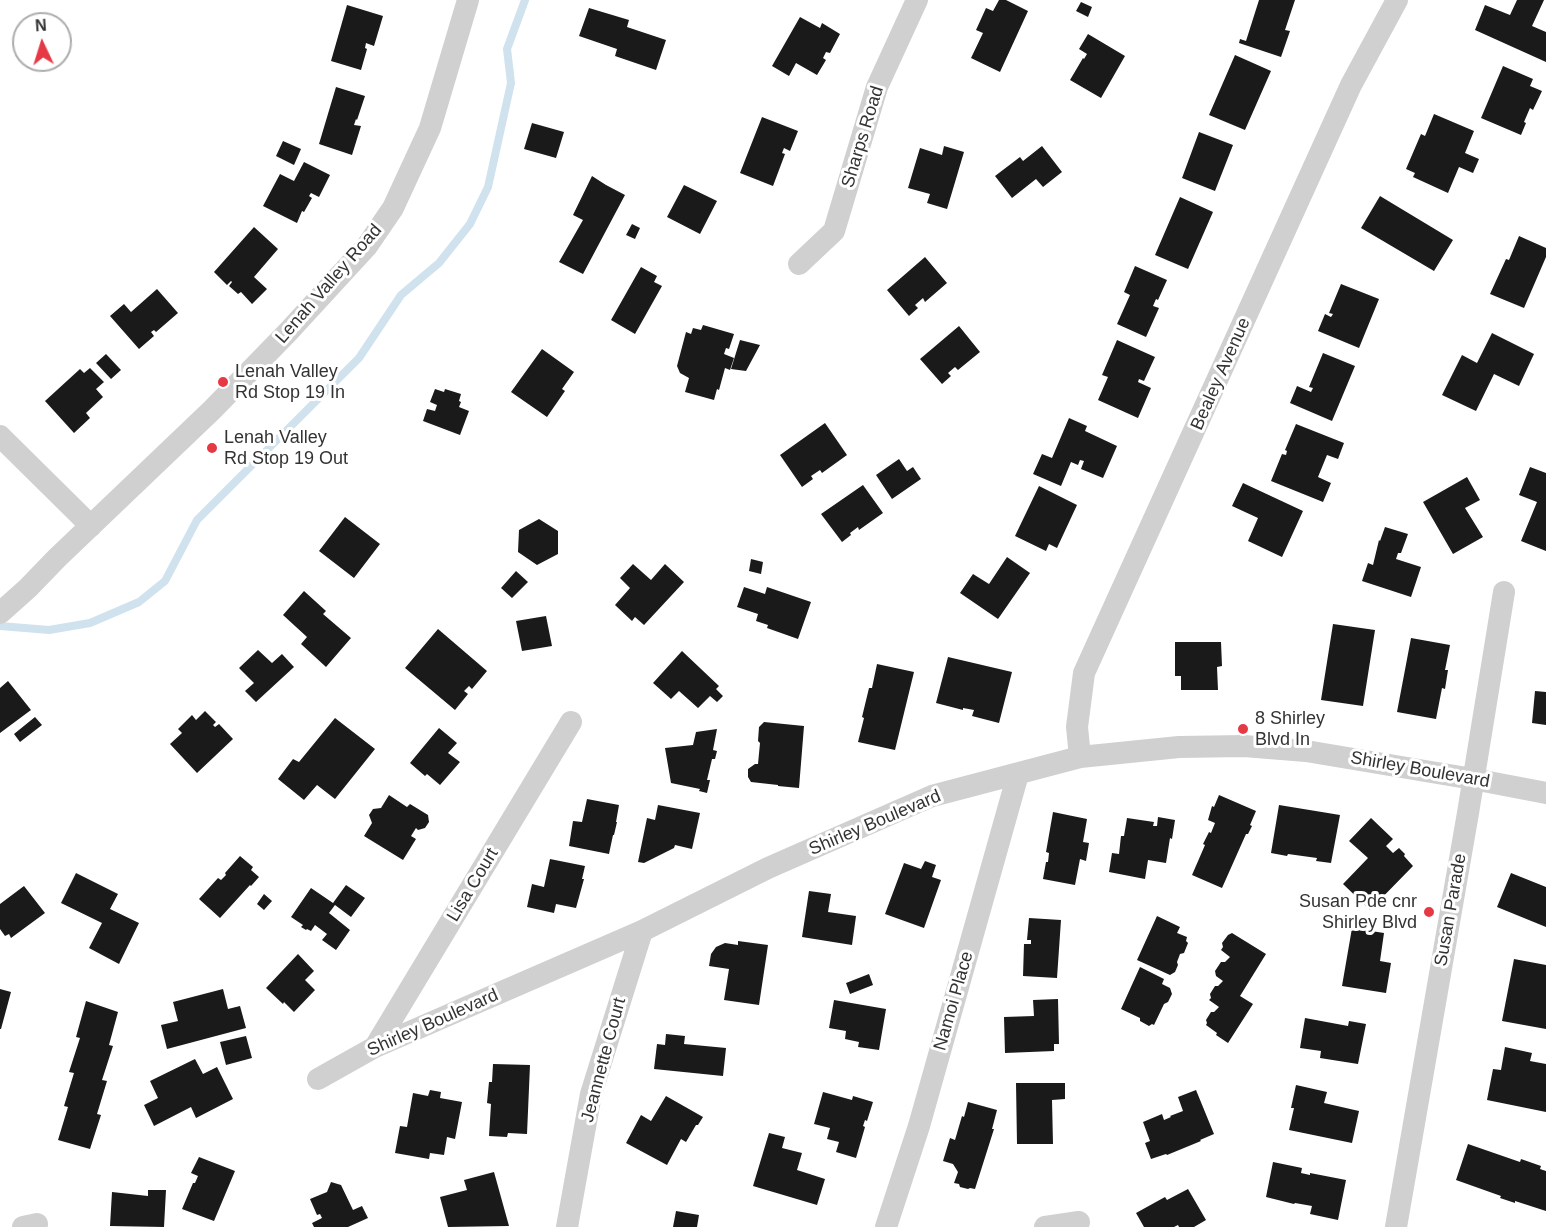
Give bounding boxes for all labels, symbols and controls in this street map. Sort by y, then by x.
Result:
north arrow [12,12,72,72]
text: N [34,17,47,34]
street label: Sharps Road [837,84,889,190]
street label: Lenah Valley Road [271,220,387,348]
street label: Bealey Avenue [1187,314,1255,434]
place label: Lenah Valley Rd Stop 19 In [235,361,345,404]
marker: Lenah Valley Rd Stop 19 In [216,375,230,389]
place label: Lenah Valley Rd Stop 19 Out [224,427,348,470]
marker: Lenah Valley Rd Stop 19 Out [205,441,219,455]
place label: 8 Shirley Blvd In [1255,708,1325,750]
marker: 8 Shirley Blvd In [1236,722,1250,736]
street label: Shirley Boulevard [1349,747,1491,793]
street label: Shirley Boulevard [806,785,944,861]
street label: Lisa Court [443,844,503,926]
street label: Susan Parade [1430,852,1472,968]
place label: Susan Pde cnr Shirley Blvd [1299,891,1417,934]
marker: Susan Pde cnr Shirley Blvd [1422,905,1436,919]
street label: Namoi Place [930,949,978,1053]
street label: Shirley Boulevard [364,984,502,1062]
street label: Jeannette Court [577,995,631,1125]

